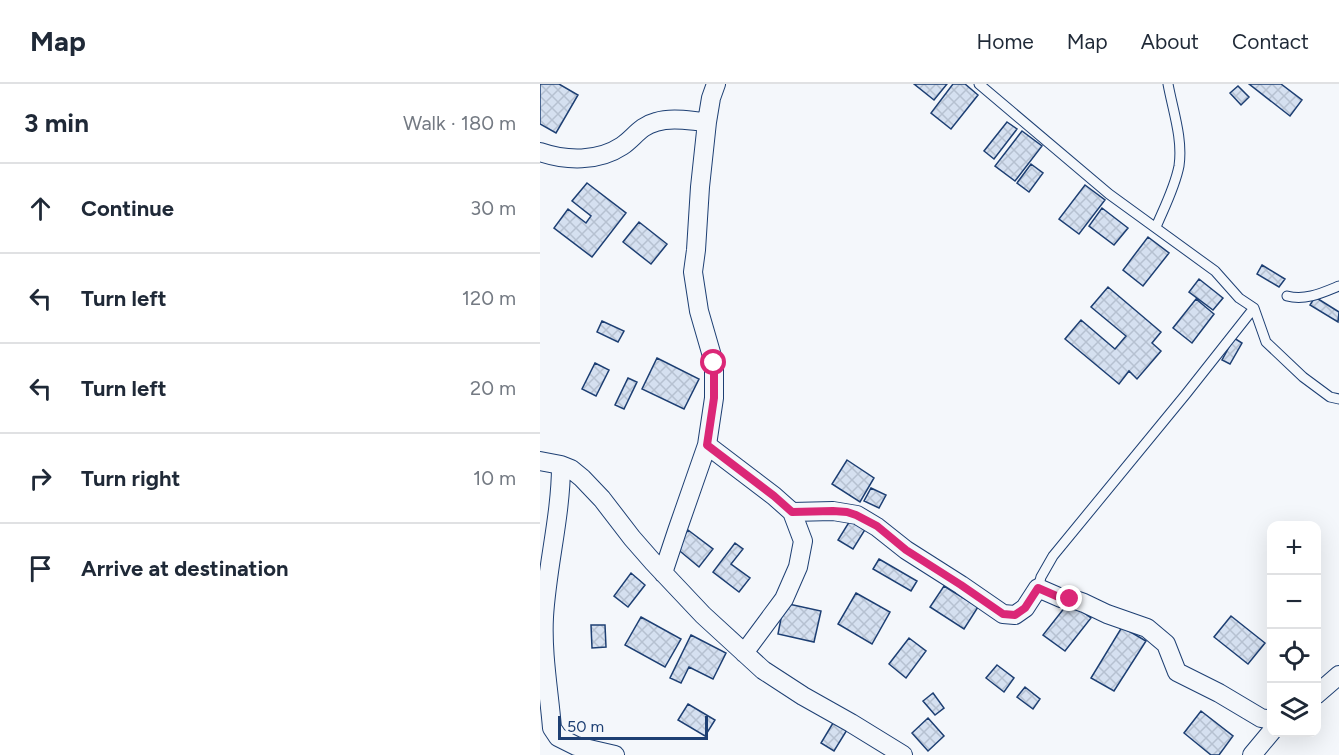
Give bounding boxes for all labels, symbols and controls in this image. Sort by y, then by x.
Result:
text: Map [30,24,86,58]
text: Home [977,29,1034,54]
text: Map [1067,29,1108,54]
text: About [1141,29,1199,54]
text: Contact [1232,29,1309,54]
text: 3 min [24,107,89,139]
text: Walk · 180 m [403,111,516,135]
icon: ahead [24,192,57,225]
text: Continue [81,195,174,222]
text: 30 m [470,196,516,220]
icon: left [24,282,57,315]
text: Turn left [81,285,167,312]
text: 120 m [462,286,516,310]
route start [700,349,726,375]
icon: left [24,372,57,405]
text: Turn left [81,375,167,402]
text: 20 m [470,376,516,400]
icon: right [24,462,57,495]
text: Turn right [81,465,180,492]
text: 10 m [473,466,516,490]
map controls [1267,521,1321,737]
button: + [1267,521,1321,575]
icon: arrive [24,552,57,585]
text: Arrive at destination [81,555,289,582]
button: − [1267,575,1321,629]
route end [1056,585,1082,611]
button: locate [1267,629,1321,683]
button: layers [1267,683,1321,737]
scale bar [558,713,708,740]
text: 50 m [567,717,604,736]

